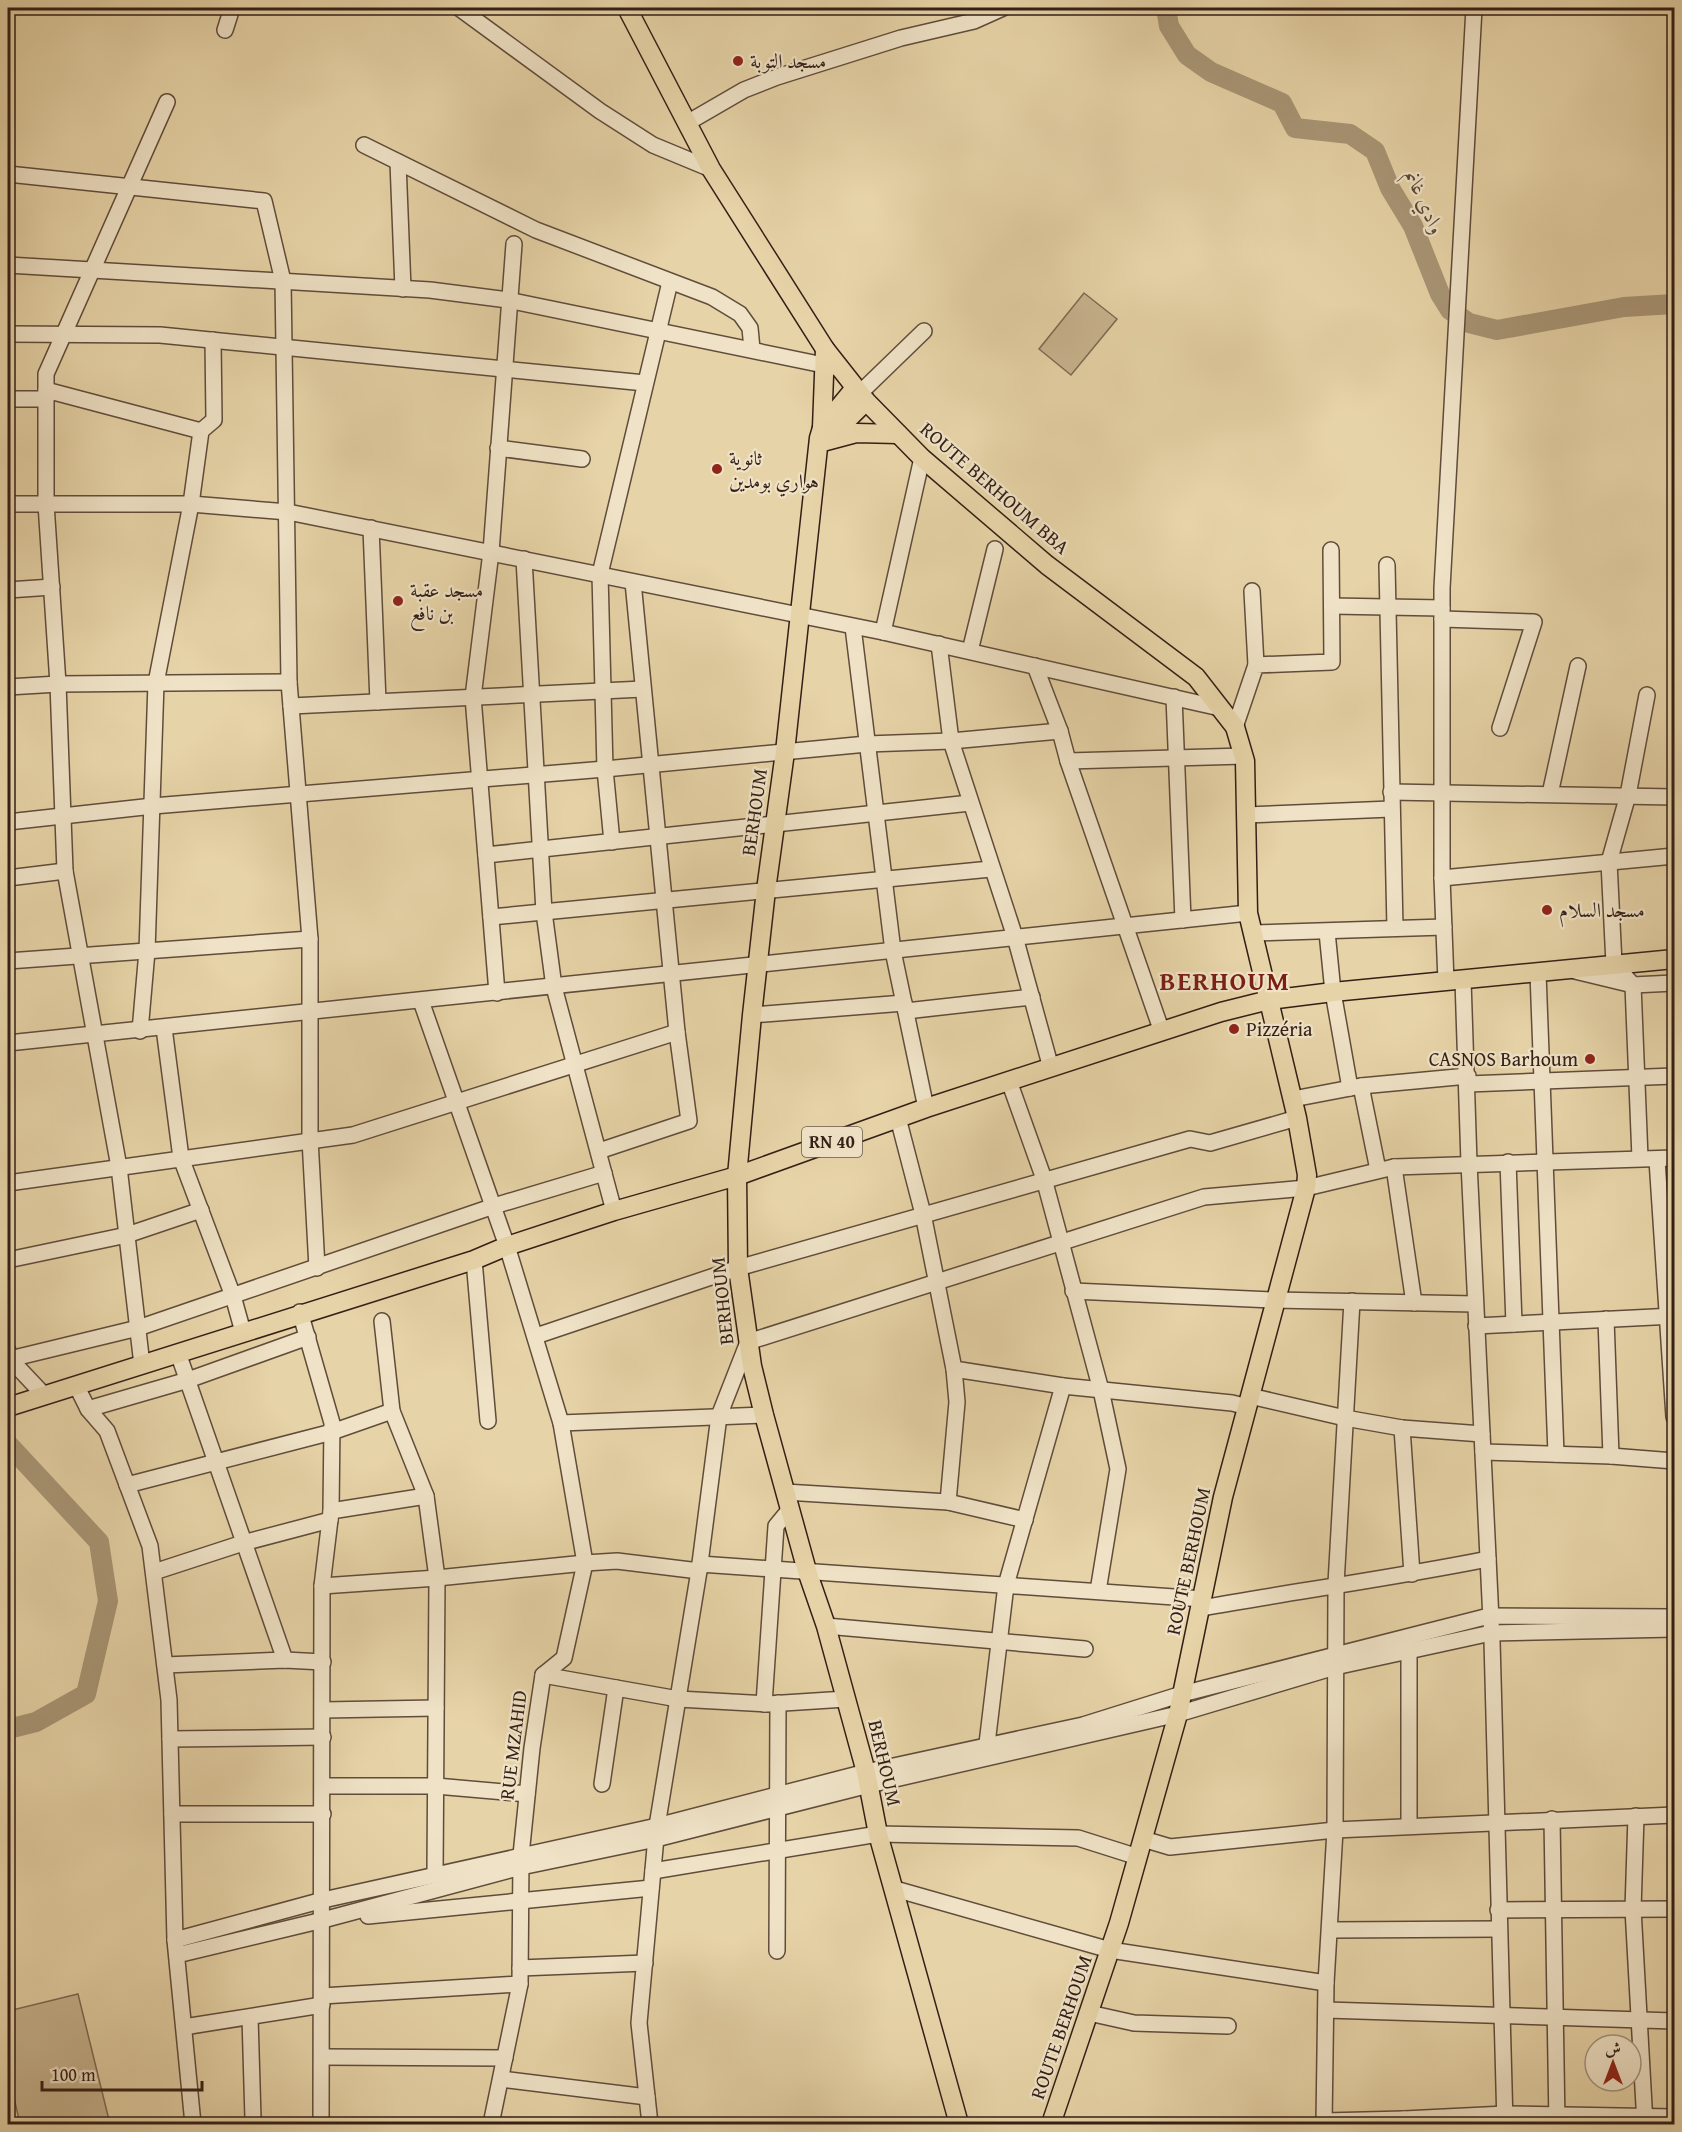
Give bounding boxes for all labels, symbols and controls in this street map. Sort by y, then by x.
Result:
place label: مسجد التوبة [750,46,826,75]
marker: مسجد التوبة [731,54,745,68]
water label: وادي غانم [1395,164,1453,240]
street label: ROUTE BERHOUM BBA [914,414,1076,561]
place label: ثانوية هواري بومدين [729,443,819,497]
marker: ثانوية هواري بومدين [710,462,724,476]
place label: مسجد عقبة بن نافع [410,575,483,631]
marker: مسجد عقبة بن نافع [391,594,405,608]
street label: BERHOUM [733,766,774,858]
place label: مسجد السلام [1559,895,1645,928]
marker: مسجد السلام [1540,903,1554,917]
district label: BERHOUM [1160,961,1290,1000]
place label: Pizzéria [1246,1014,1313,1043]
marker: Pizzéria [1227,1022,1241,1036]
place label: CASNOS Barhoum [1429,1044,1579,1073]
marker: CASNOS Barhoum [1583,1052,1597,1066]
road number: RN 40 [802,1127,862,1157]
street label: BERHOUM [702,1256,741,1346]
street label: ROUTE BERHOUM [1158,1484,1217,1638]
street label: RUE MZAHID [491,1689,534,1801]
street label: BERHOUM [861,1717,910,1809]
street label: ROUTE BERHOUM [1022,1951,1099,2103]
north arrow [1583,2033,1643,2093]
text: ش [1605,2036,1621,2060]
scale bar [42,2054,202,2092]
text: 100 m [51,2061,96,2088]

